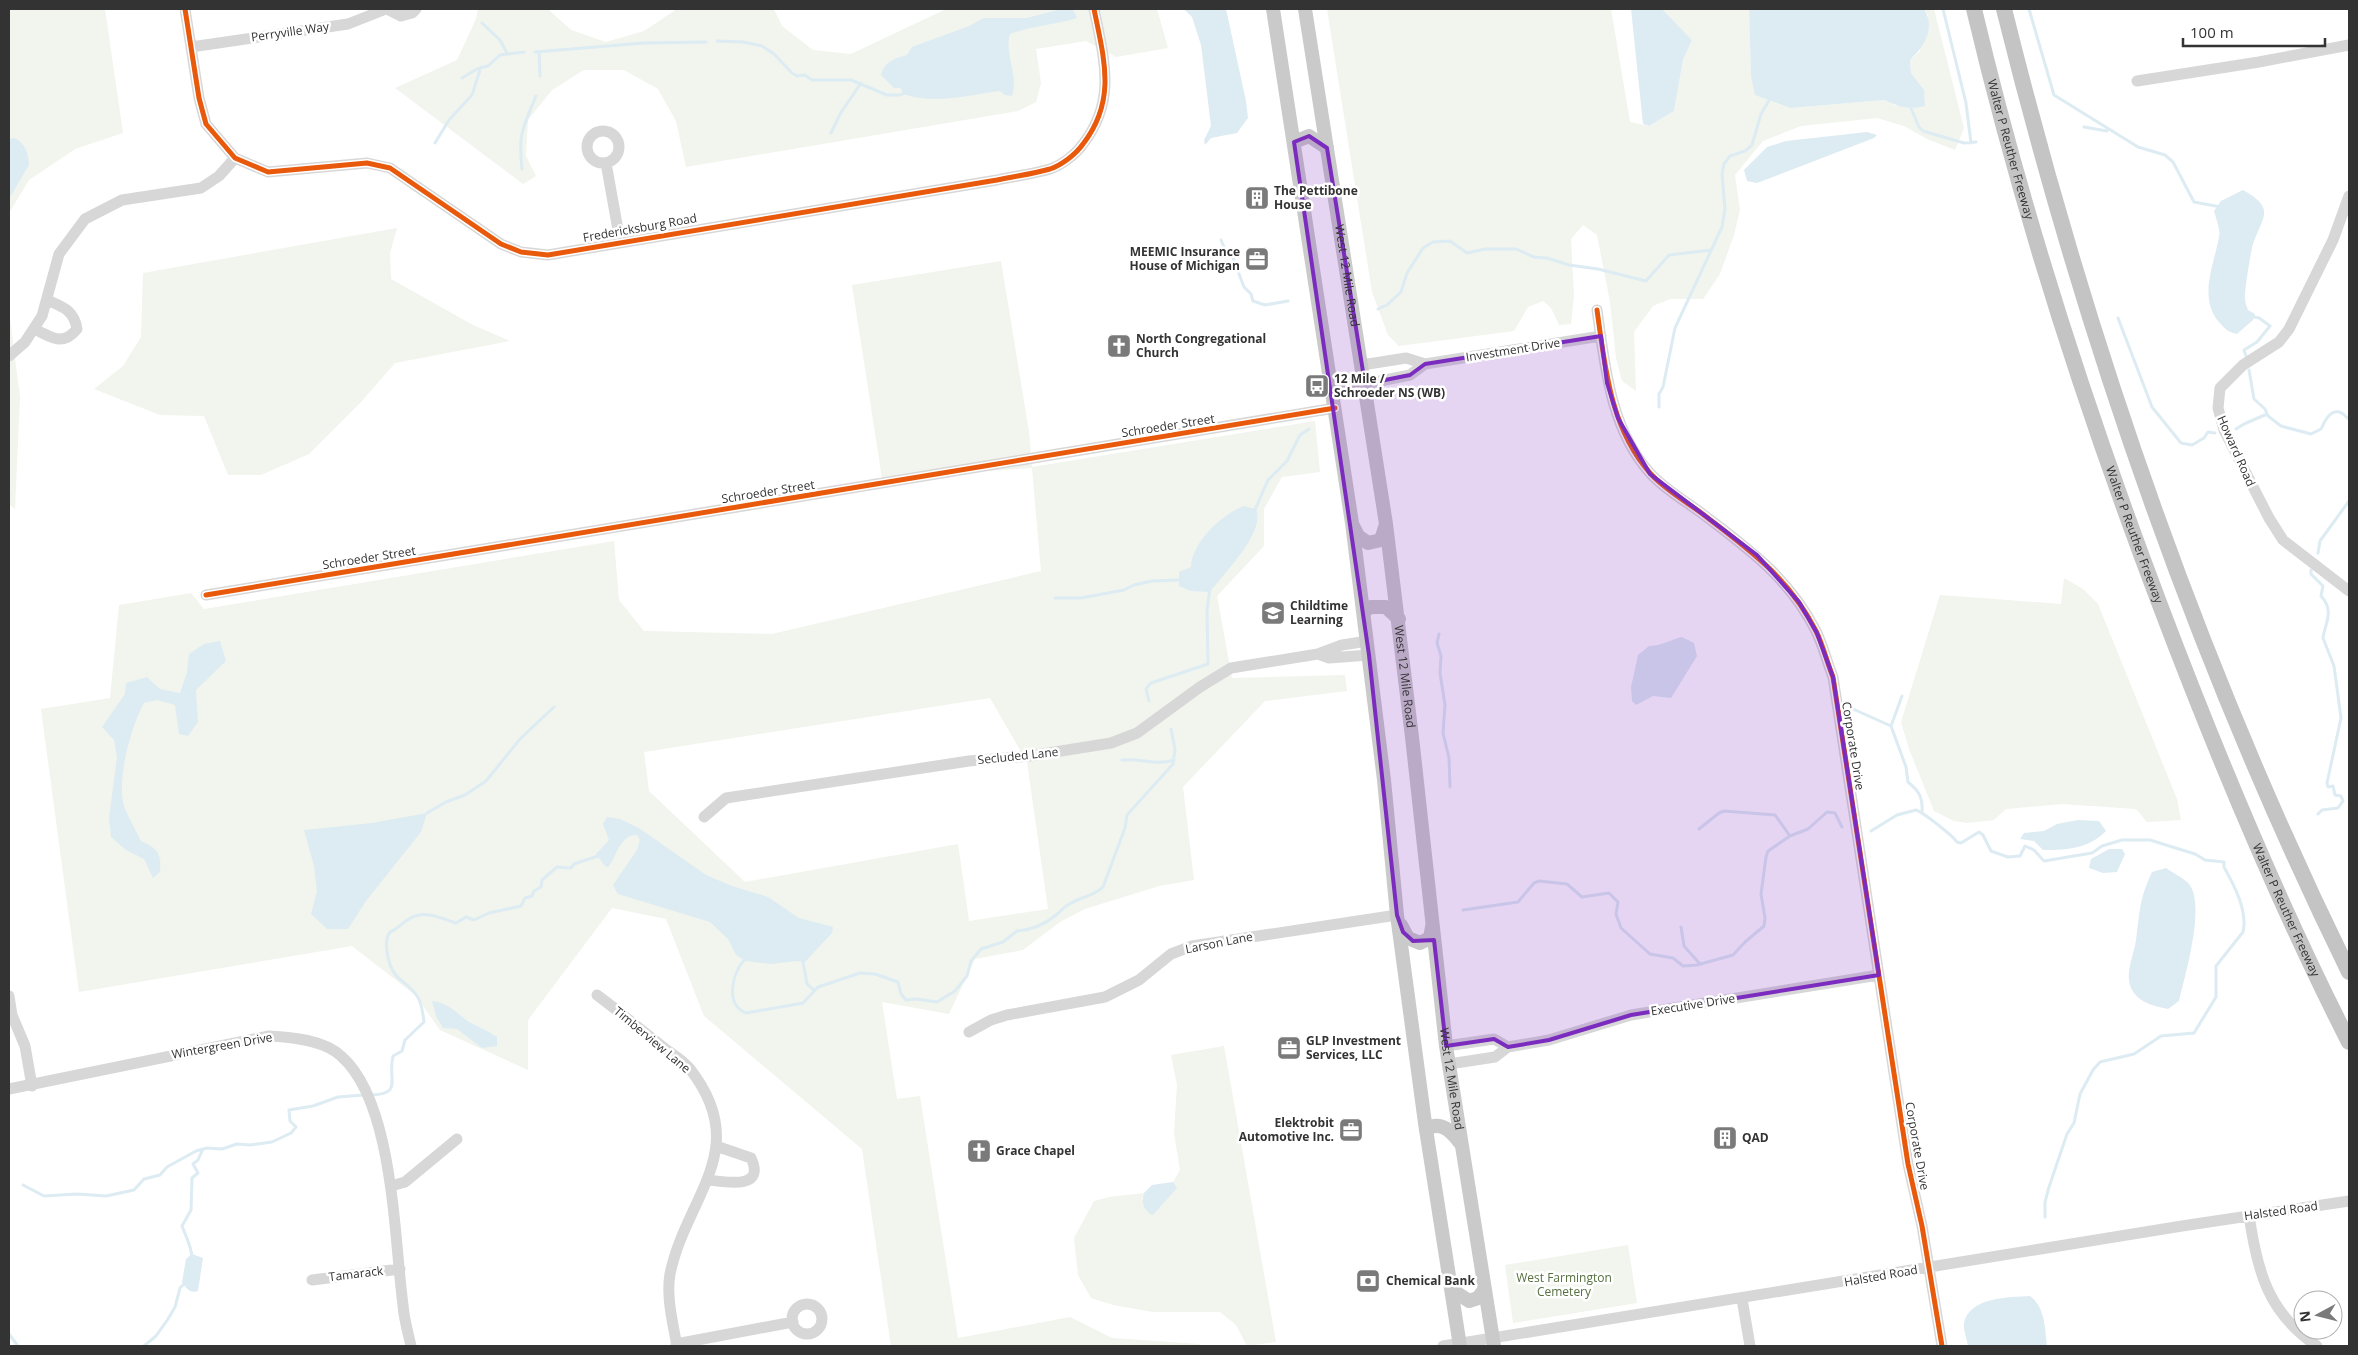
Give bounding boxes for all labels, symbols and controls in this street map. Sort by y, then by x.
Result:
scale bar [2183,15,2326,47]
street label: Perryville Way [250,17,331,45]
text: 100 m [2190,22,2234,42]
street label: Walter P Reuther Freeway [1984,77,2039,222]
place label: The Pettibone House [1274,182,1358,213]
building icon: The Pettibone House [1244,185,1270,211]
street label: Fredericksburg Road [582,209,698,246]
street label: West 12 Mile Road [1331,223,1364,328]
place label: MEEMIC Insurance House of Michigan [1130,243,1240,274]
office icon: MEEMIC Insurance House of Michigan [1244,246,1270,272]
place label: North Congregational Church [1136,330,1266,361]
church icon: North Congregational Church [1106,333,1132,359]
street label: Investment Drive [1464,334,1562,365]
place label: 12 Mile / Schroeder NS (WB) [1334,370,1445,401]
bus stop icon: 12 Mile / Schroeder NS (WB) [1304,373,1330,399]
street label: Schroeder Street [1120,410,1216,441]
street label: Howard Road [2213,413,2260,489]
street label: Walter P Reuther Freeway [2102,464,2168,606]
street label: Schroeder Street [720,476,816,507]
street label: Schroeder Street [321,542,417,573]
place label: Childtime Learning [1290,597,1348,628]
school or university icon: Childtime Learning [1260,600,1286,626]
street label: West 12 Mile Road [1390,624,1420,729]
street label: Corporate Drive [1838,700,1869,792]
street label: Secluded Lane [977,743,1059,768]
street label: Walter P Reuther Freeway [2249,841,2325,980]
street label: Larson Lane [1184,928,1254,957]
street label: Executive Drive [1649,989,1737,1020]
street label: Timberview Lane [610,1003,694,1077]
street label: West 12 Mile Road [1436,1027,1468,1131]
street label: Wintergreen Drive [170,1028,274,1063]
place label: GLP Investment Services, LLC [1306,1032,1401,1063]
office icon: GLP Investment Services, LLC [1276,1035,1302,1061]
street label: Corporate Drive [1901,1100,1934,1192]
place label: Elektrobit Automotive Inc. [1239,1114,1334,1145]
office icon: Elektrobit Automotive Inc. [1338,1117,1364,1143]
building icon: QAD [1712,1125,1738,1151]
place label: QAD [1742,1129,1769,1146]
church icon: Grace Chapel [966,1138,992,1164]
place label: Grace Chapel [996,1142,1075,1159]
street label: Halsted Road [2243,1197,2319,1224]
street label: Halsted Road [1843,1261,1919,1290]
street label: Tamarack [328,1262,385,1285]
bank icon: Chemical Bank [1355,1268,1381,1294]
park label: West Farmington Cemetery [1516,1269,1612,1300]
place label: Chemical Bank [1386,1272,1475,1289]
north arrow [2293,1290,2343,1340]
text: N [2294,1310,2315,1323]

